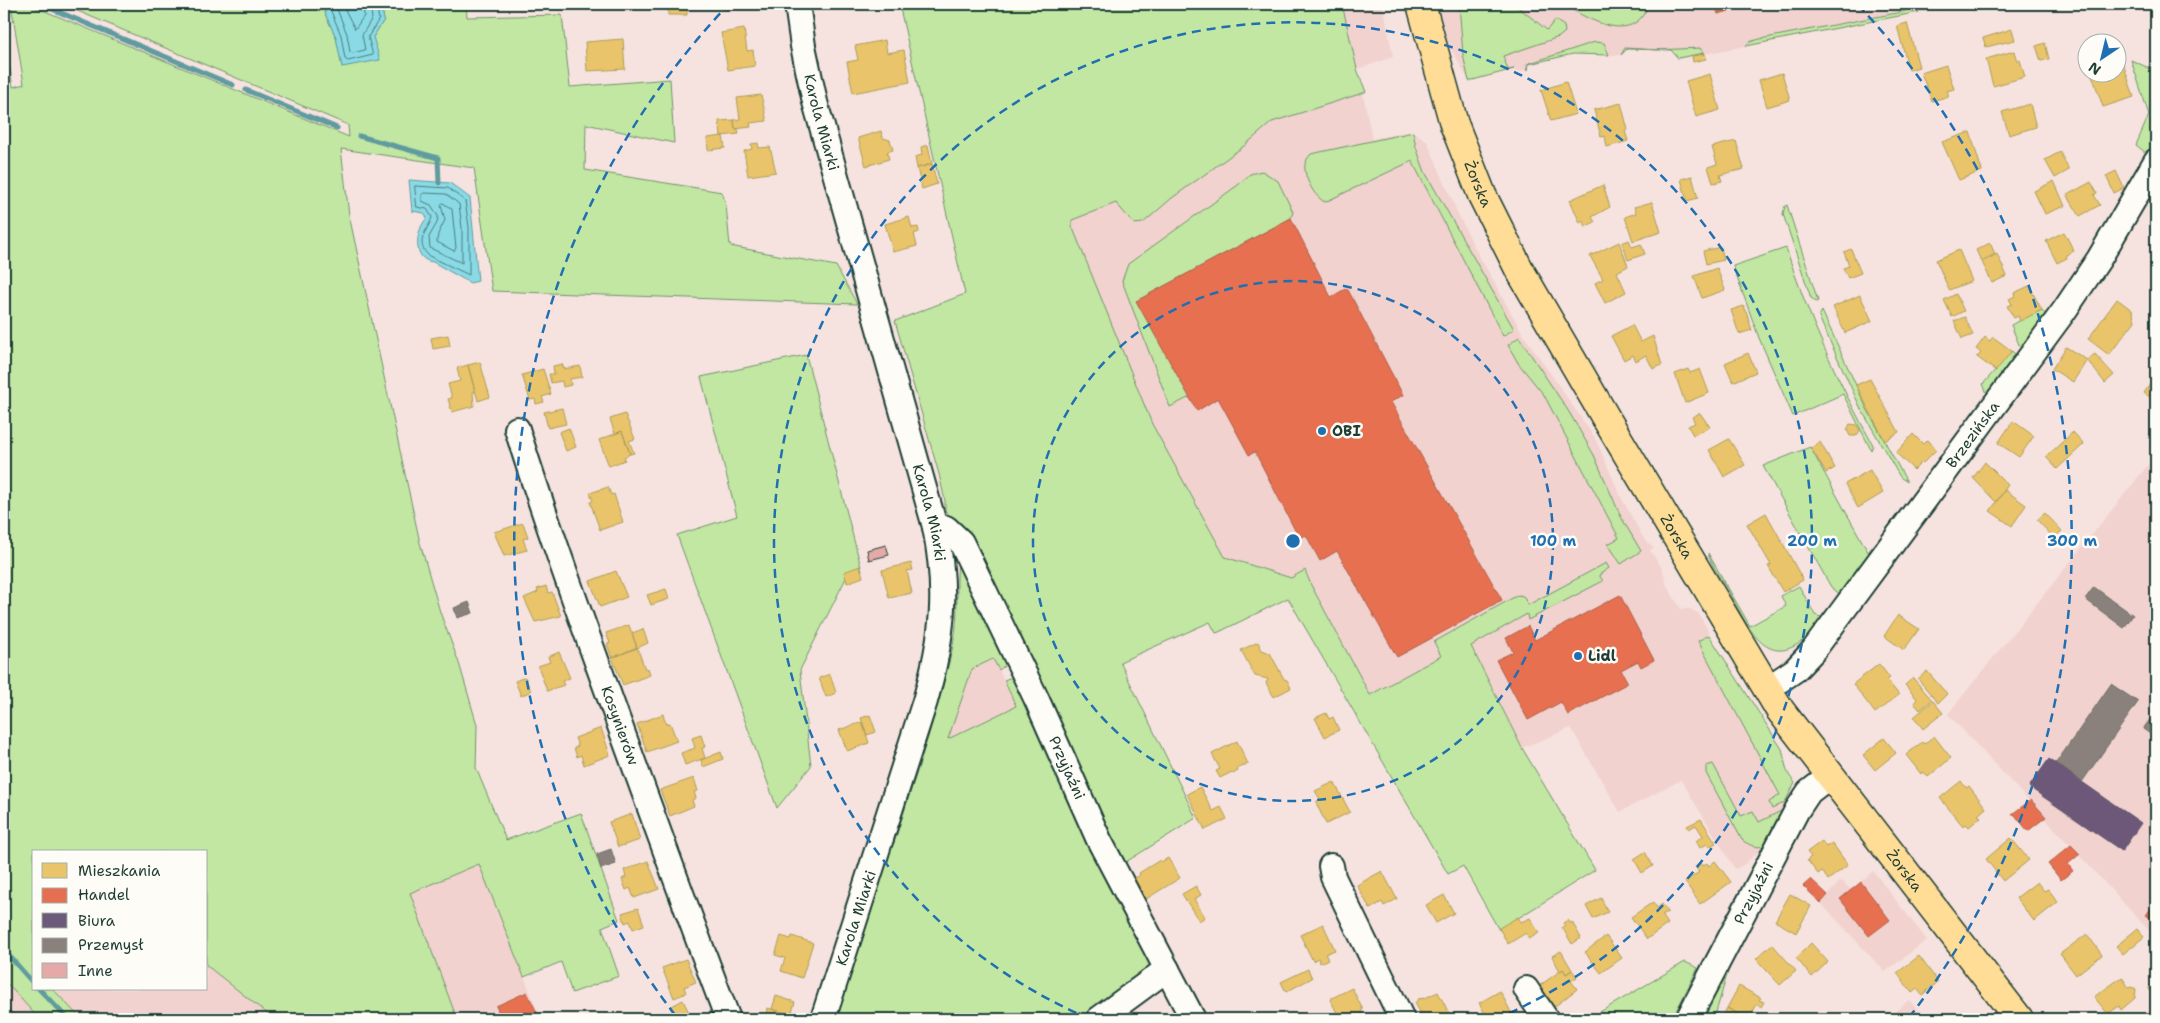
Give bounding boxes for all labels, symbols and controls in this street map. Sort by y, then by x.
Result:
north arrow [2078,32,2128,82]
text: N [2085,58,2104,79]
street label: Karola Miarki [799,72,844,173]
street label: Żorska [1459,158,1497,211]
street label: Brzezińska [1941,396,2005,472]
place label: OBI [1332,421,1361,441]
marker: OBI [1316,425,1328,437]
street label: Karola Miarki [908,462,950,562]
street label: Żorska [1655,511,1698,563]
text: 100 m [1530,531,1576,551]
text: 200 m [1787,531,1837,551]
text: 300 m [2047,531,2097,551]
centre of rings [1284,532,1302,550]
place label: Lidl [1588,646,1616,666]
marker: Lidl [1572,650,1584,662]
street label: Kosynierów [596,683,643,768]
street label: Przyjaźni [1044,733,1090,803]
street label: Żorska [1881,845,1927,896]
legend [32,850,208,990]
street label: Przyjaźni [1729,859,1778,928]
text: Mieszkania [78,861,161,881]
street label: Karola Miarki [831,868,881,968]
text: Handel [78,885,130,905]
text: Biura [78,911,116,931]
text: Przemysł [78,935,144,955]
text: Inne [78,961,113,981]

